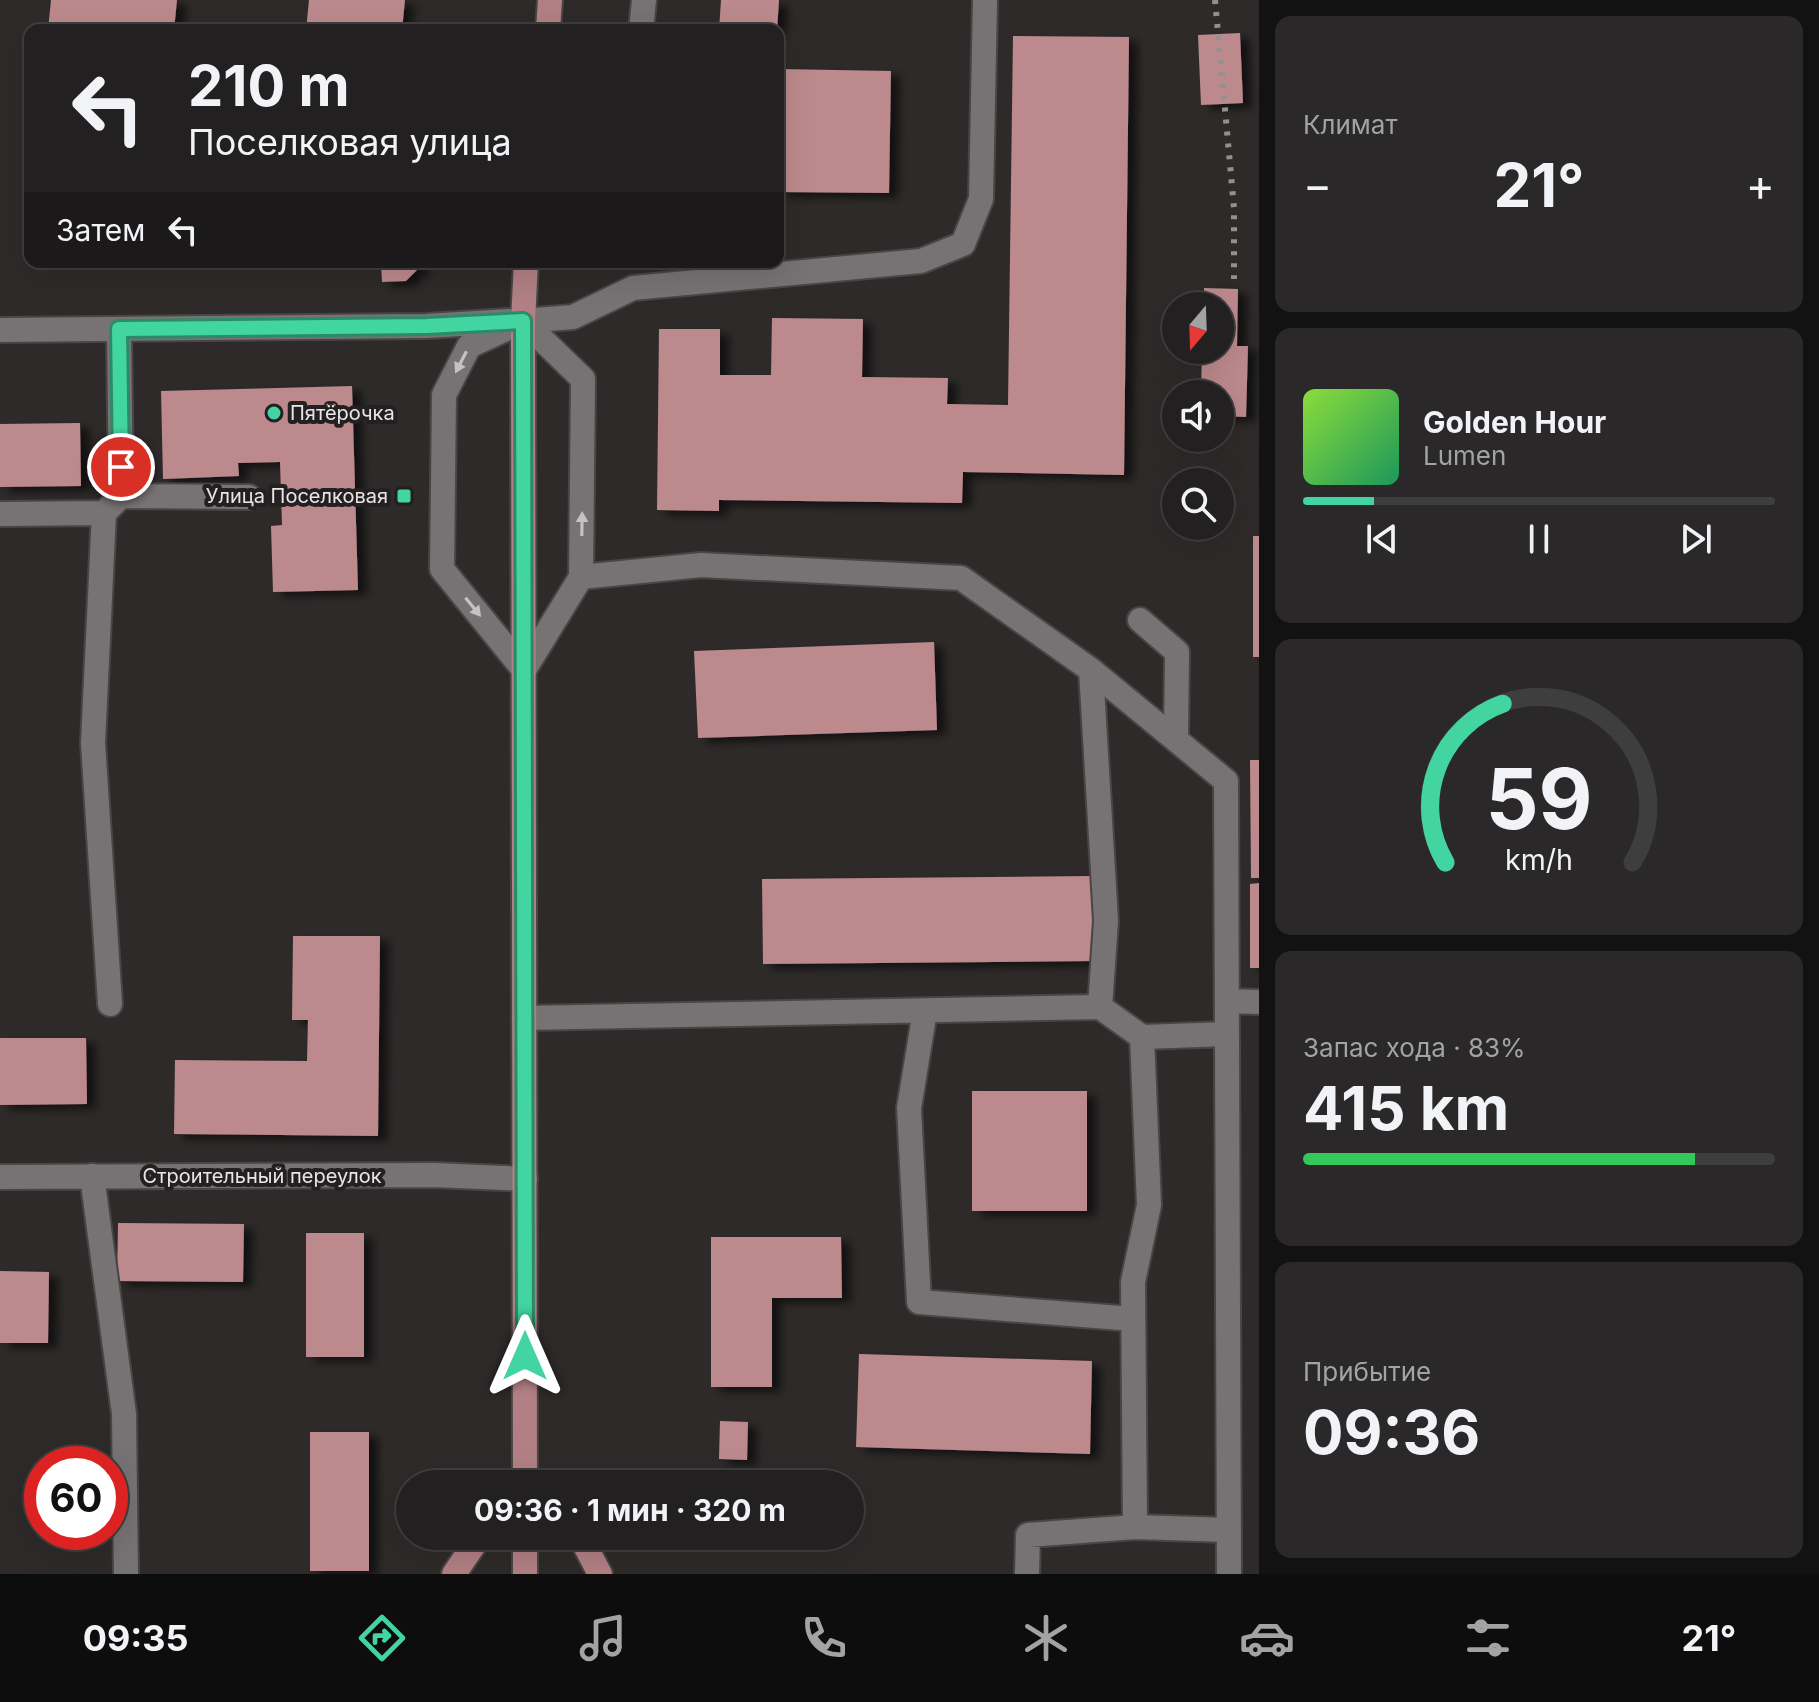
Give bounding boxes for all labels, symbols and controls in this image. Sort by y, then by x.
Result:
text: 210 m [188,52,350,120]
icon: left [56,56,160,160]
text: Климат [1303,109,1398,140]
text: Поселковая улица [188,120,512,164]
text: 21° [1493,149,1585,221]
text: − [1303,158,1332,212]
text: + [1746,158,1775,212]
icon: left [161,208,205,252]
text: Затем [56,212,145,248]
north arrow [1162,292,1234,364]
map controls [1162,292,1234,540]
one-way arrow [454,351,467,374]
button: sound [1162,380,1234,452]
place label: Пятёрочка [290,401,395,425]
marker: Пятёрочка [265,404,283,422]
text: Golden Hour [1423,404,1606,440]
pin [87,433,155,501]
text: Lumen [1423,440,1506,471]
icon: arrive [99,445,143,489]
button: search [1162,468,1234,540]
place label: Улица Поселковая [206,484,388,508]
marker: Улица Поселковая [395,487,413,505]
one-way arrow [575,511,588,536]
icon: previous [1360,517,1404,561]
icon: pause [1517,517,1561,561]
icon: next [1674,517,1718,561]
one-way arrow [465,597,482,618]
text: 59 [1485,748,1593,849]
text: km/h [1505,842,1573,877]
text: Запас хода · 83% [1303,1032,1526,1063]
text: 415 km [1303,1072,1509,1144]
street label: Строительный переулок [142,1164,382,1188]
position arrow [483,1314,567,1398]
text: Прибытие [1303,1356,1431,1387]
text: 09:36 [1303,1396,1480,1468]
speed limit sign: 60 [24,1446,128,1550]
text: 09:36 · 1 мин · 320 m [474,1492,786,1528]
icon: directions [354,1610,410,1666]
icon: music [575,1610,631,1666]
icon: phone [796,1610,852,1666]
icon: climate [1018,1610,1074,1666]
icon: car [1239,1610,1295,1666]
icon: filters [1460,1610,1516,1666]
text: 09:35 [83,1616,189,1660]
text: 21° [1682,1616,1736,1660]

